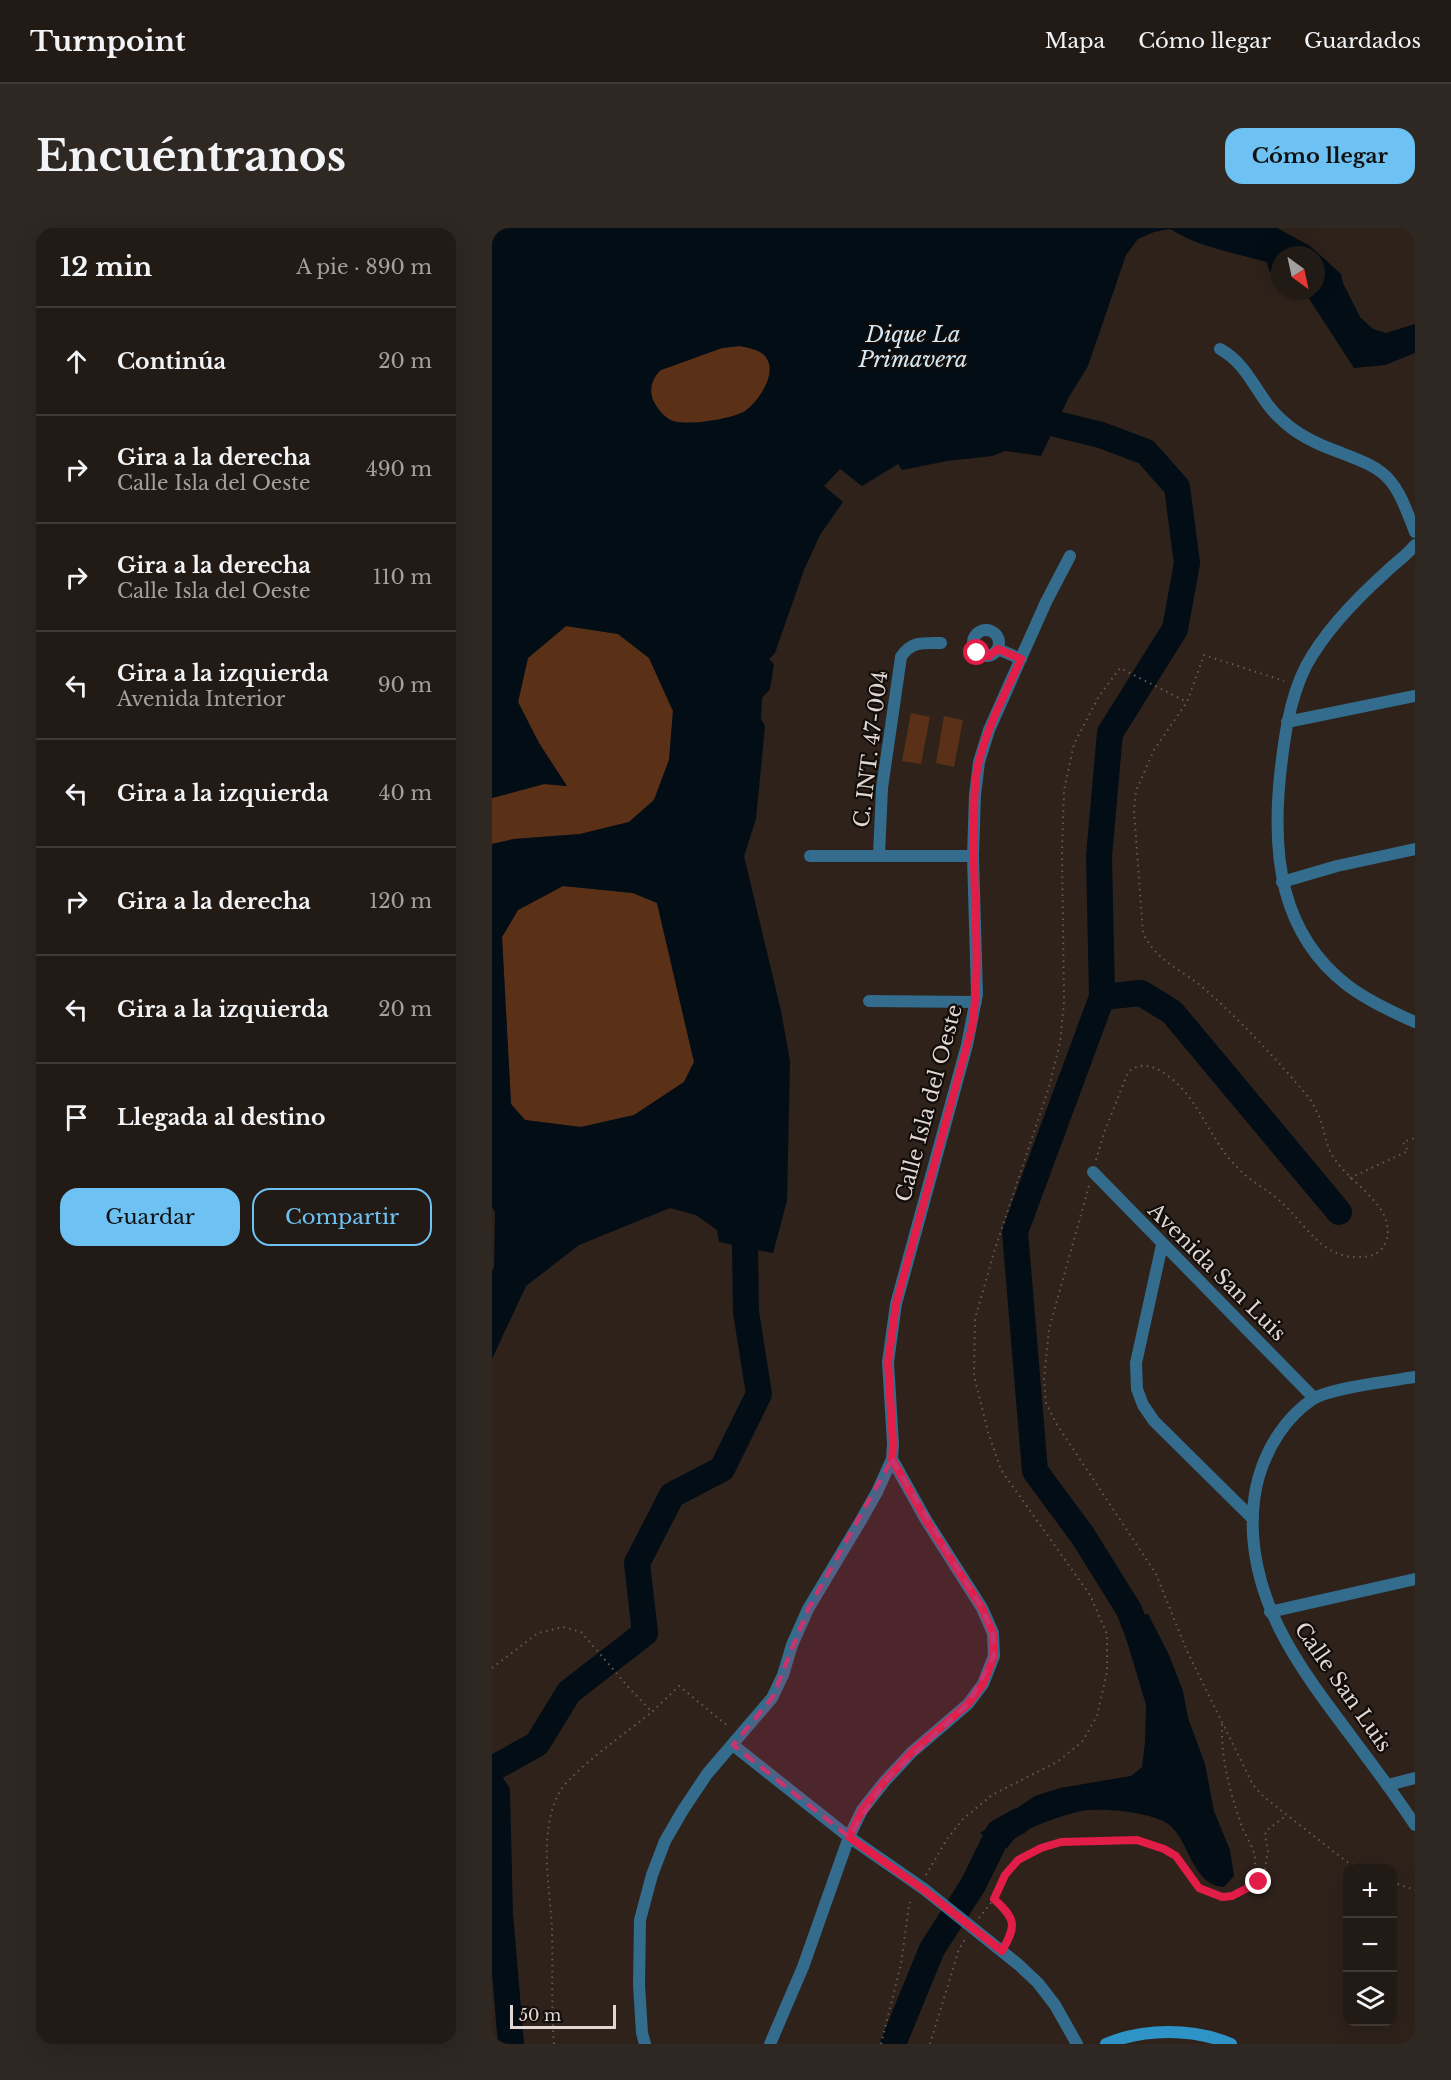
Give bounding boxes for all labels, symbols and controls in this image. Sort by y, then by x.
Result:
text: Turnpoint [30,24,186,59]
text: Mapa [1045,28,1105,54]
text: Cómo llegar [1138,28,1271,54]
text: Guardados [1304,28,1421,54]
button: Cómo llegar [1225,128,1415,184]
text: Encuéntranos [36,130,346,182]
north arrow [1271,246,1325,300]
text: 12 min [60,251,152,283]
text: A pie · 890 m [296,255,432,279]
water label: Dique La Primavera [858,321,967,373]
icon: ahead [60,345,93,378]
text: Continúa [117,348,226,375]
text: 20 m [378,349,432,373]
text: Gira a la derecha [117,444,311,471]
icon: right [60,453,93,486]
text: 490 m [366,457,432,481]
text: Calle Isla del Oeste [117,471,310,495]
text: Gira a la derecha [117,552,311,579]
icon: right [60,561,93,594]
text: 110 m [373,565,432,589]
text: Calle Isla del Oeste [117,579,310,603]
route start [963,639,989,665]
text: Gira a la izquierda [117,660,329,687]
icon: left [60,669,93,702]
street label: C. INT. 47-004 [848,669,894,829]
text: 90 m [378,673,432,697]
text: Avenida Interior [117,687,285,711]
icon: left [60,777,93,810]
text: Gira a la izquierda [117,780,329,807]
text: 40 m [379,781,432,805]
icon: right [60,885,93,918]
text: Gira a la derecha [117,888,311,915]
text: 120 m [369,889,432,913]
icon: left [60,993,93,1026]
text: Gira a la izquierda [117,996,329,1023]
text: 20 m [378,997,432,1021]
street label: Calle Isla del Oeste [890,1002,968,1204]
icon: arrive [60,1101,93,1134]
text: Llegada al destino [117,1104,326,1131]
button: Guardar [60,1188,240,1246]
button: Compartir [252,1188,432,1246]
street label: Avenida San Luis [1142,1197,1291,1346]
street label: Calle San Luis [1289,1617,1397,1757]
map controls [1343,1864,1397,2026]
button: + [1343,1864,1397,1918]
route end [1245,1868,1271,1894]
button: − [1343,1918,1397,1972]
button: layers [1343,1972,1397,2026]
scale bar [510,2002,616,2030]
text: 50 m [519,2005,561,2025]

